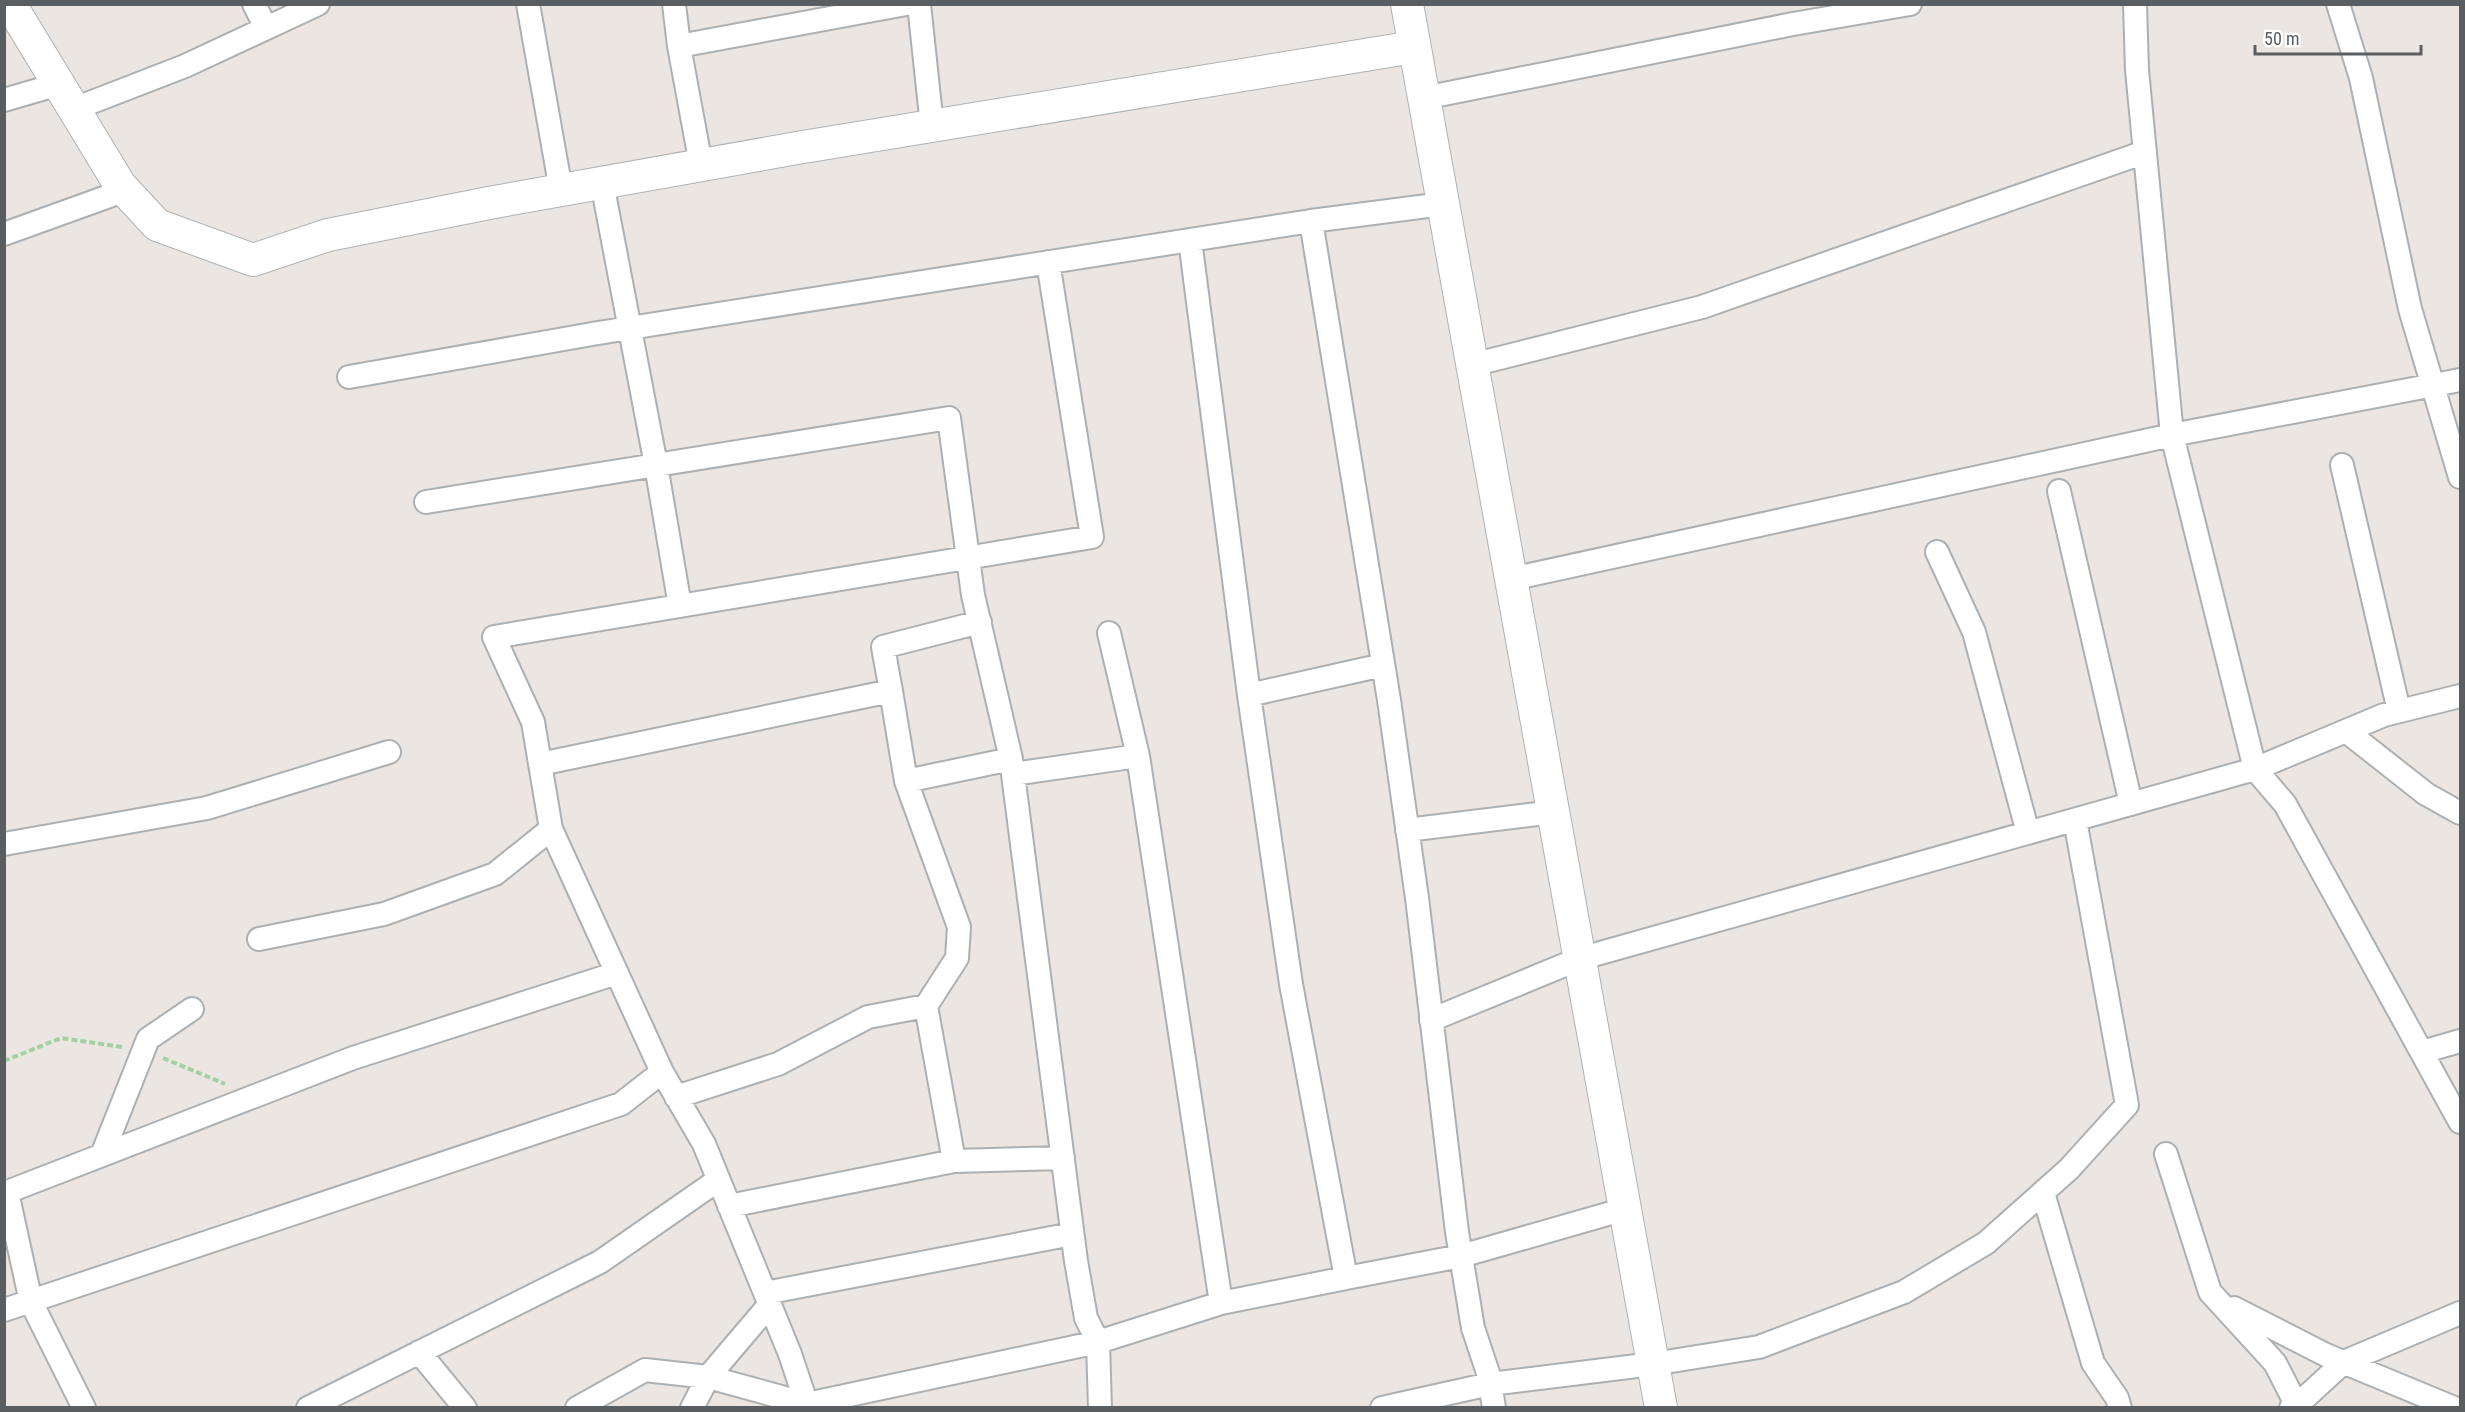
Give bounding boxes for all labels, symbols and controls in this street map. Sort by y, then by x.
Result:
scale bar [2255,18,2422,56]
text: 50 m [2264,28,2299,49]

